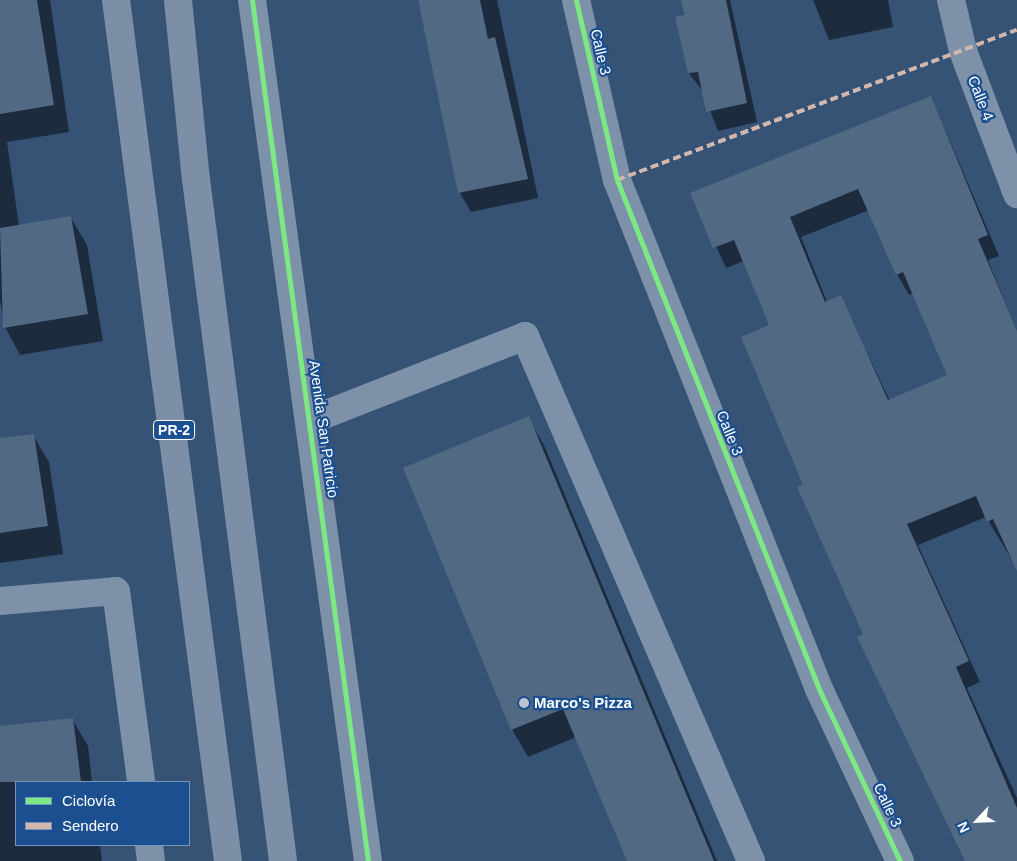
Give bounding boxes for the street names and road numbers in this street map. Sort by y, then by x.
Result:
street label: Calle 3 [587,27,615,77]
street label: Calle 4 [964,73,998,123]
street label: Avenida San Patricio [305,359,343,499]
street label: Calle 3 [713,408,747,458]
road number: PR-2 [153,418,195,442]
street label: Calle 3 [870,780,906,830]

